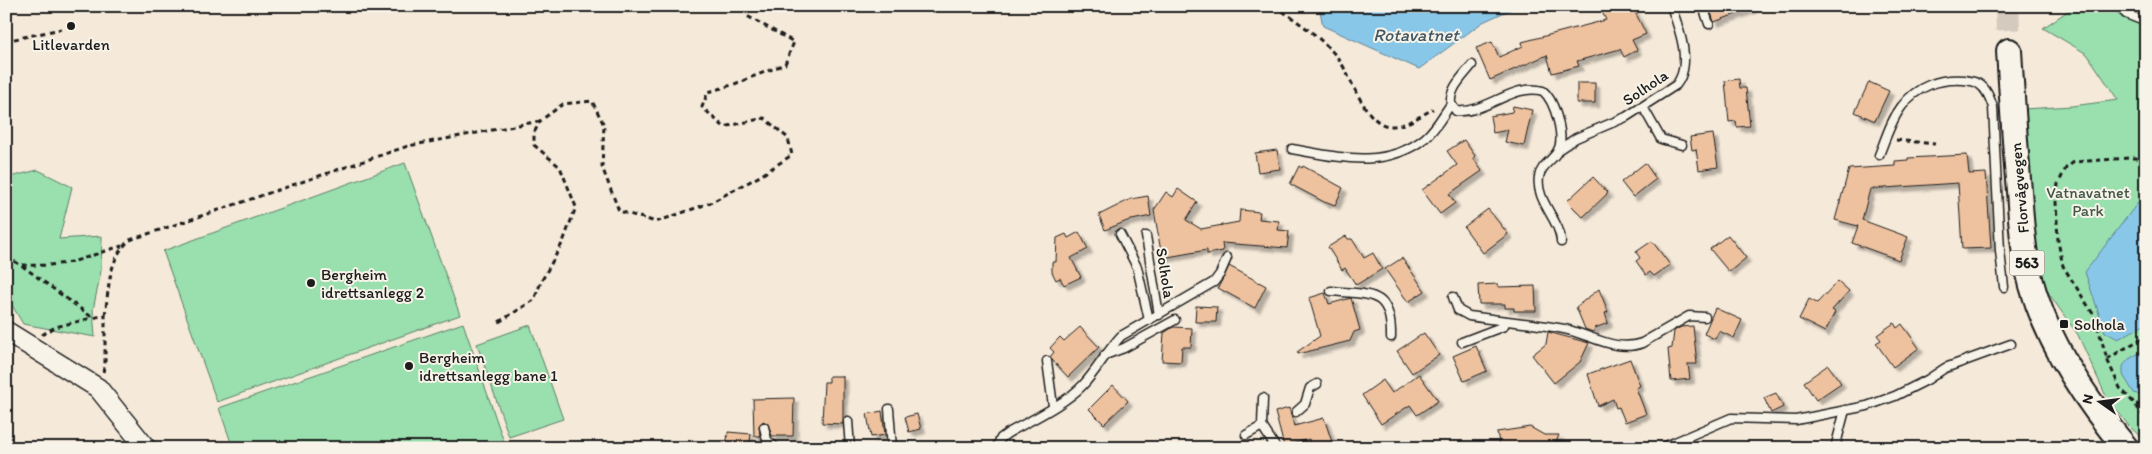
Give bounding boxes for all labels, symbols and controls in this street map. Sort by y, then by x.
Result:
marker: Litlevarden [65,20,77,32]
water label: Rotavatnet [1373,24,1461,46]
place label: Litlevarden [32,35,110,54]
street label: Solhola [1619,65,1672,110]
street label: Florvågvegen [2006,142,2033,234]
park label: Vatnavatnet Park [2046,183,2130,220]
street label: Solhola [1152,246,1179,300]
road number: 563 [2010,250,2044,276]
place label: Bergheim idrettsanlegg 2 [321,265,425,302]
marker: Bergheim idrettsanlegg 2 [305,277,317,289]
place label: Solhola [2074,315,2126,334]
marker: Solhola [2058,318,2070,330]
place label: Bergheim idrettsanlegg bane 1 [419,348,558,385]
marker: Bergheim idrettsanlegg bane 1 [403,360,415,372]
north arrow [2074,376,2124,426]
text: N [2078,392,2097,406]

